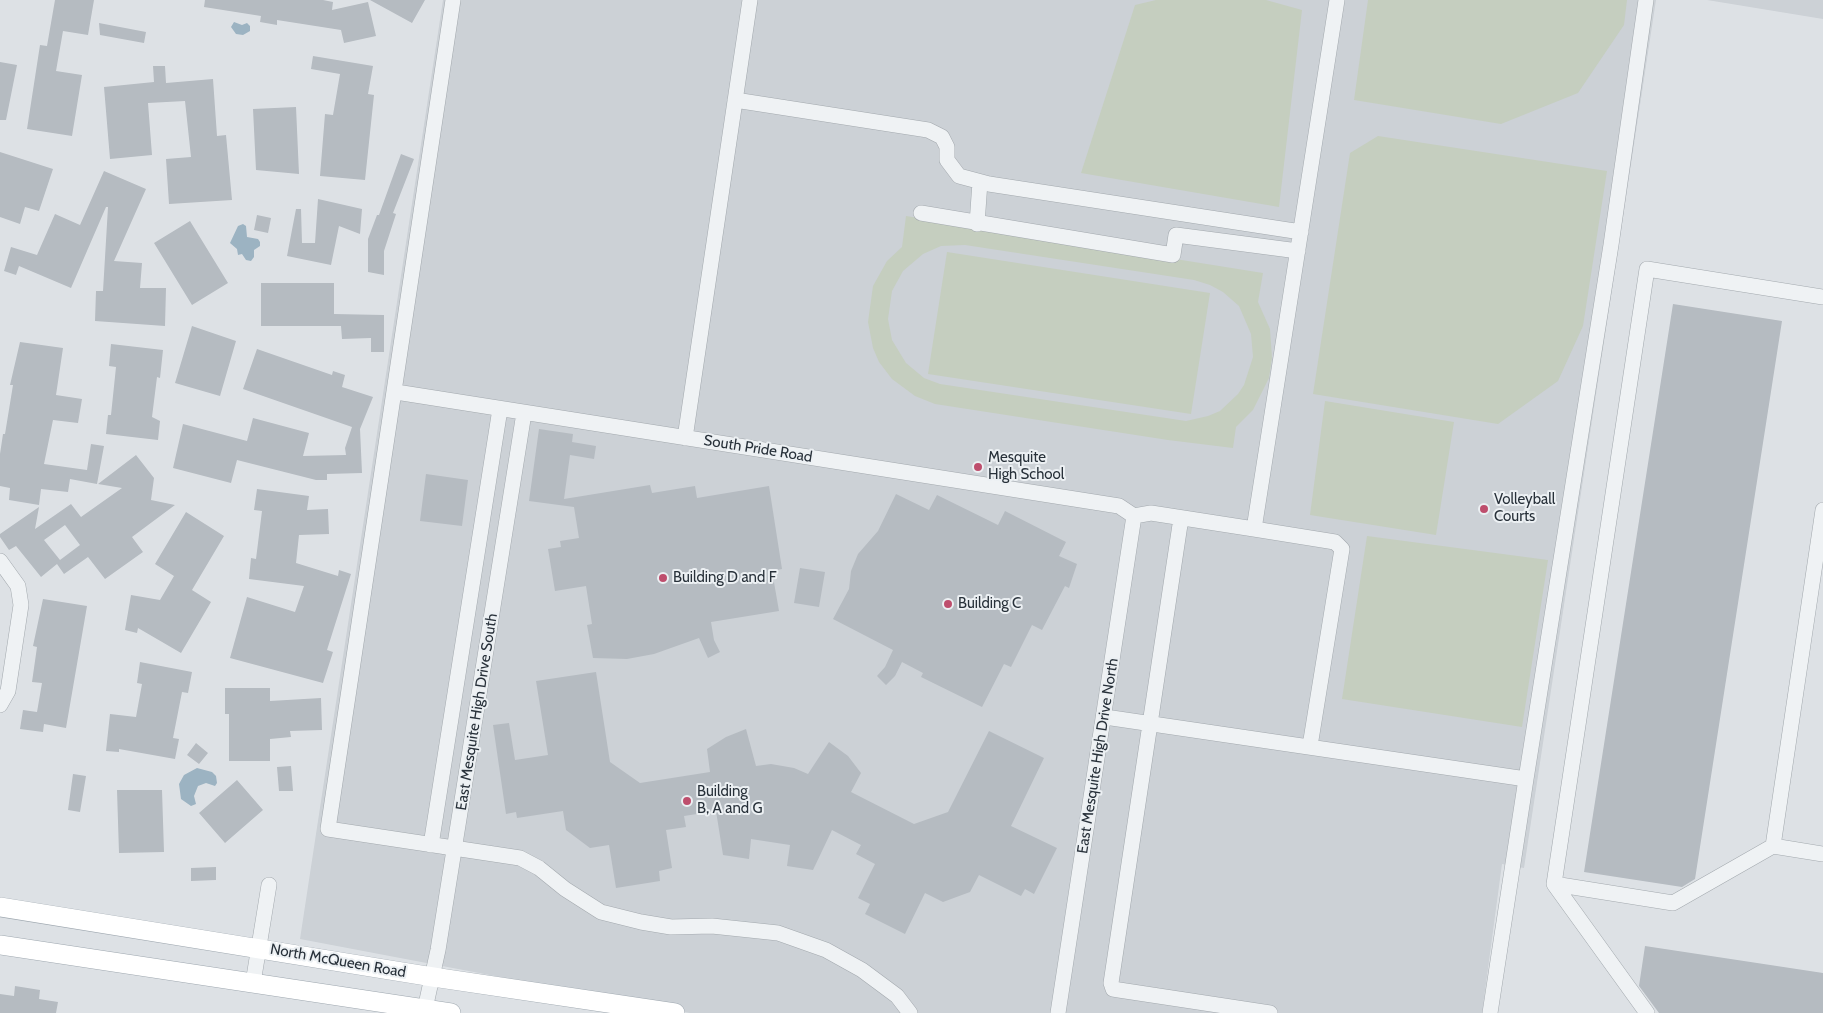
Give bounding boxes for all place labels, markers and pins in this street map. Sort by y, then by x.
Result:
place label: Mesquite High School [988,449,1064,484]
marker: Mesquite High School [972,461,984,473]
place label: Volleyball Courts [1494,491,1555,526]
marker: Volleyball Courts [1478,503,1490,515]
place label: Building D and F [673,569,777,587]
marker: Building D and F [657,572,669,584]
place label: Building C [958,595,1021,613]
marker: Building C [942,598,954,610]
place label: Building B, A and G [697,783,763,818]
marker: Building B, A and G [681,795,693,807]

